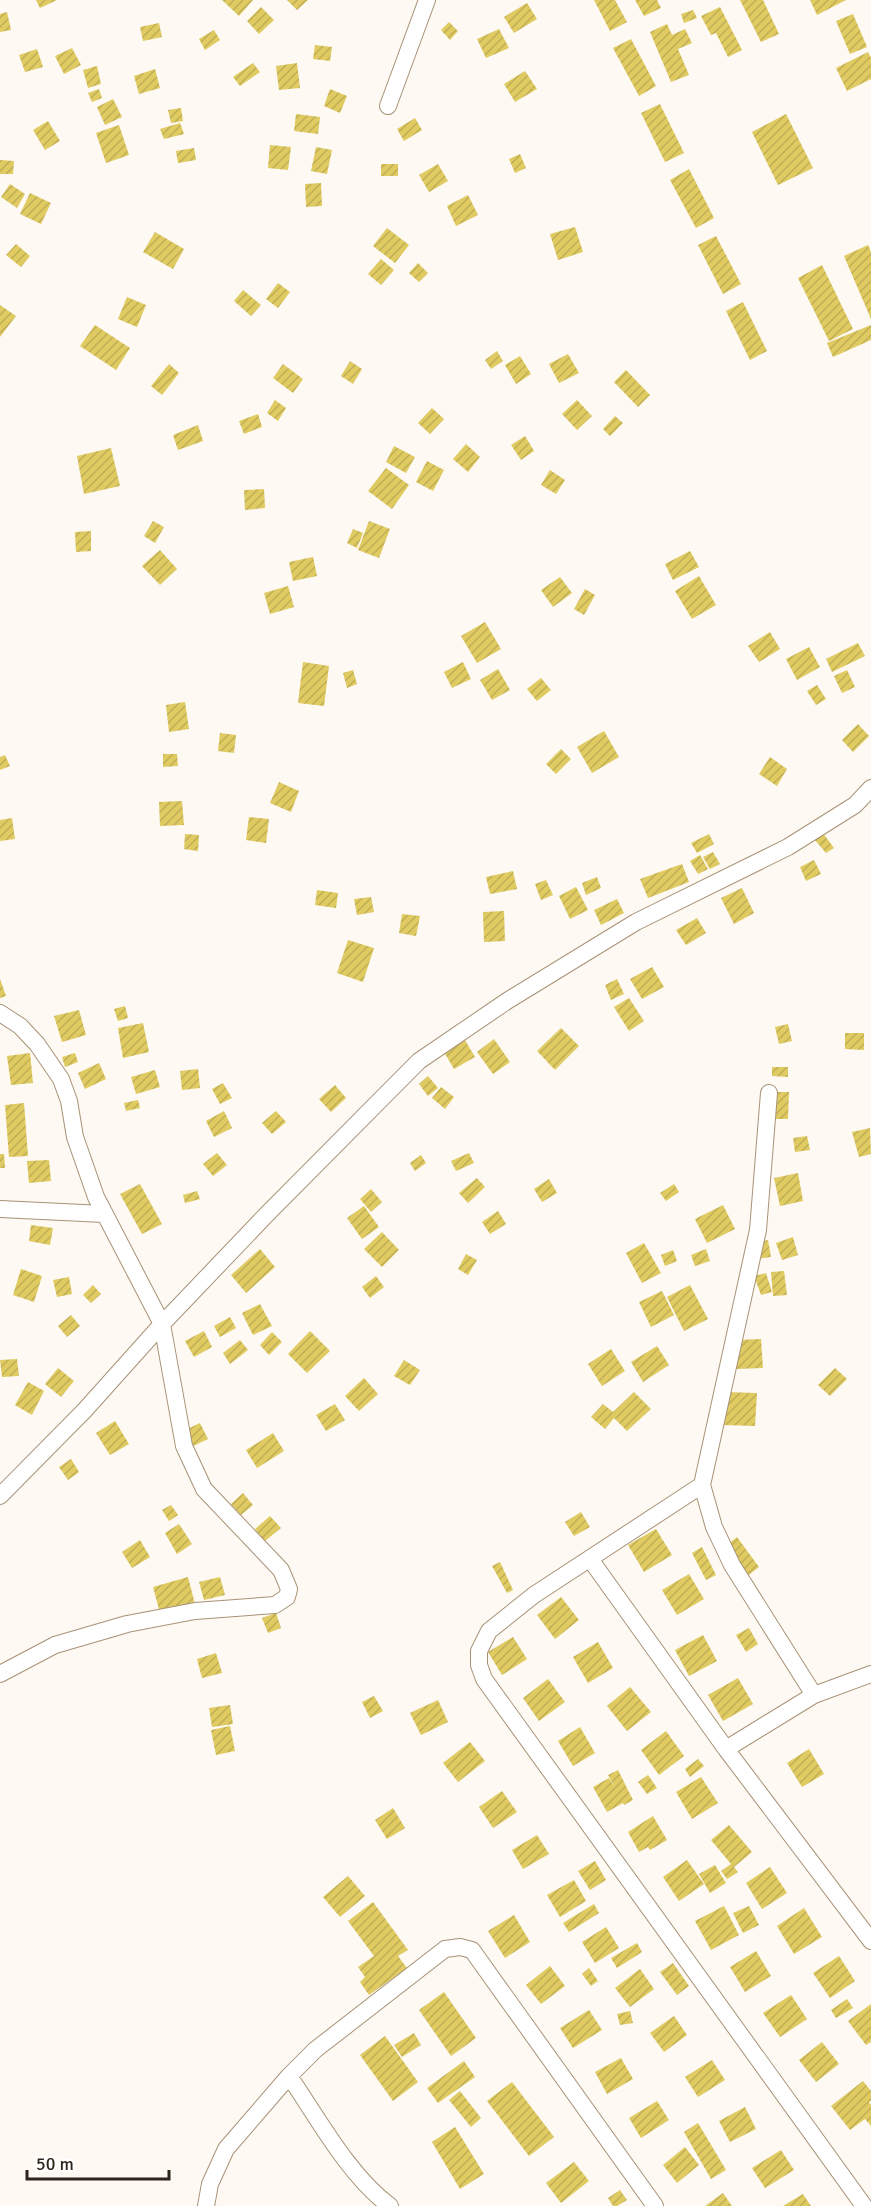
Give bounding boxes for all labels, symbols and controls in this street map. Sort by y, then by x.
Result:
scale bar [27,2143,170,2181]
text: 50 m [36,2153,74,2175]

